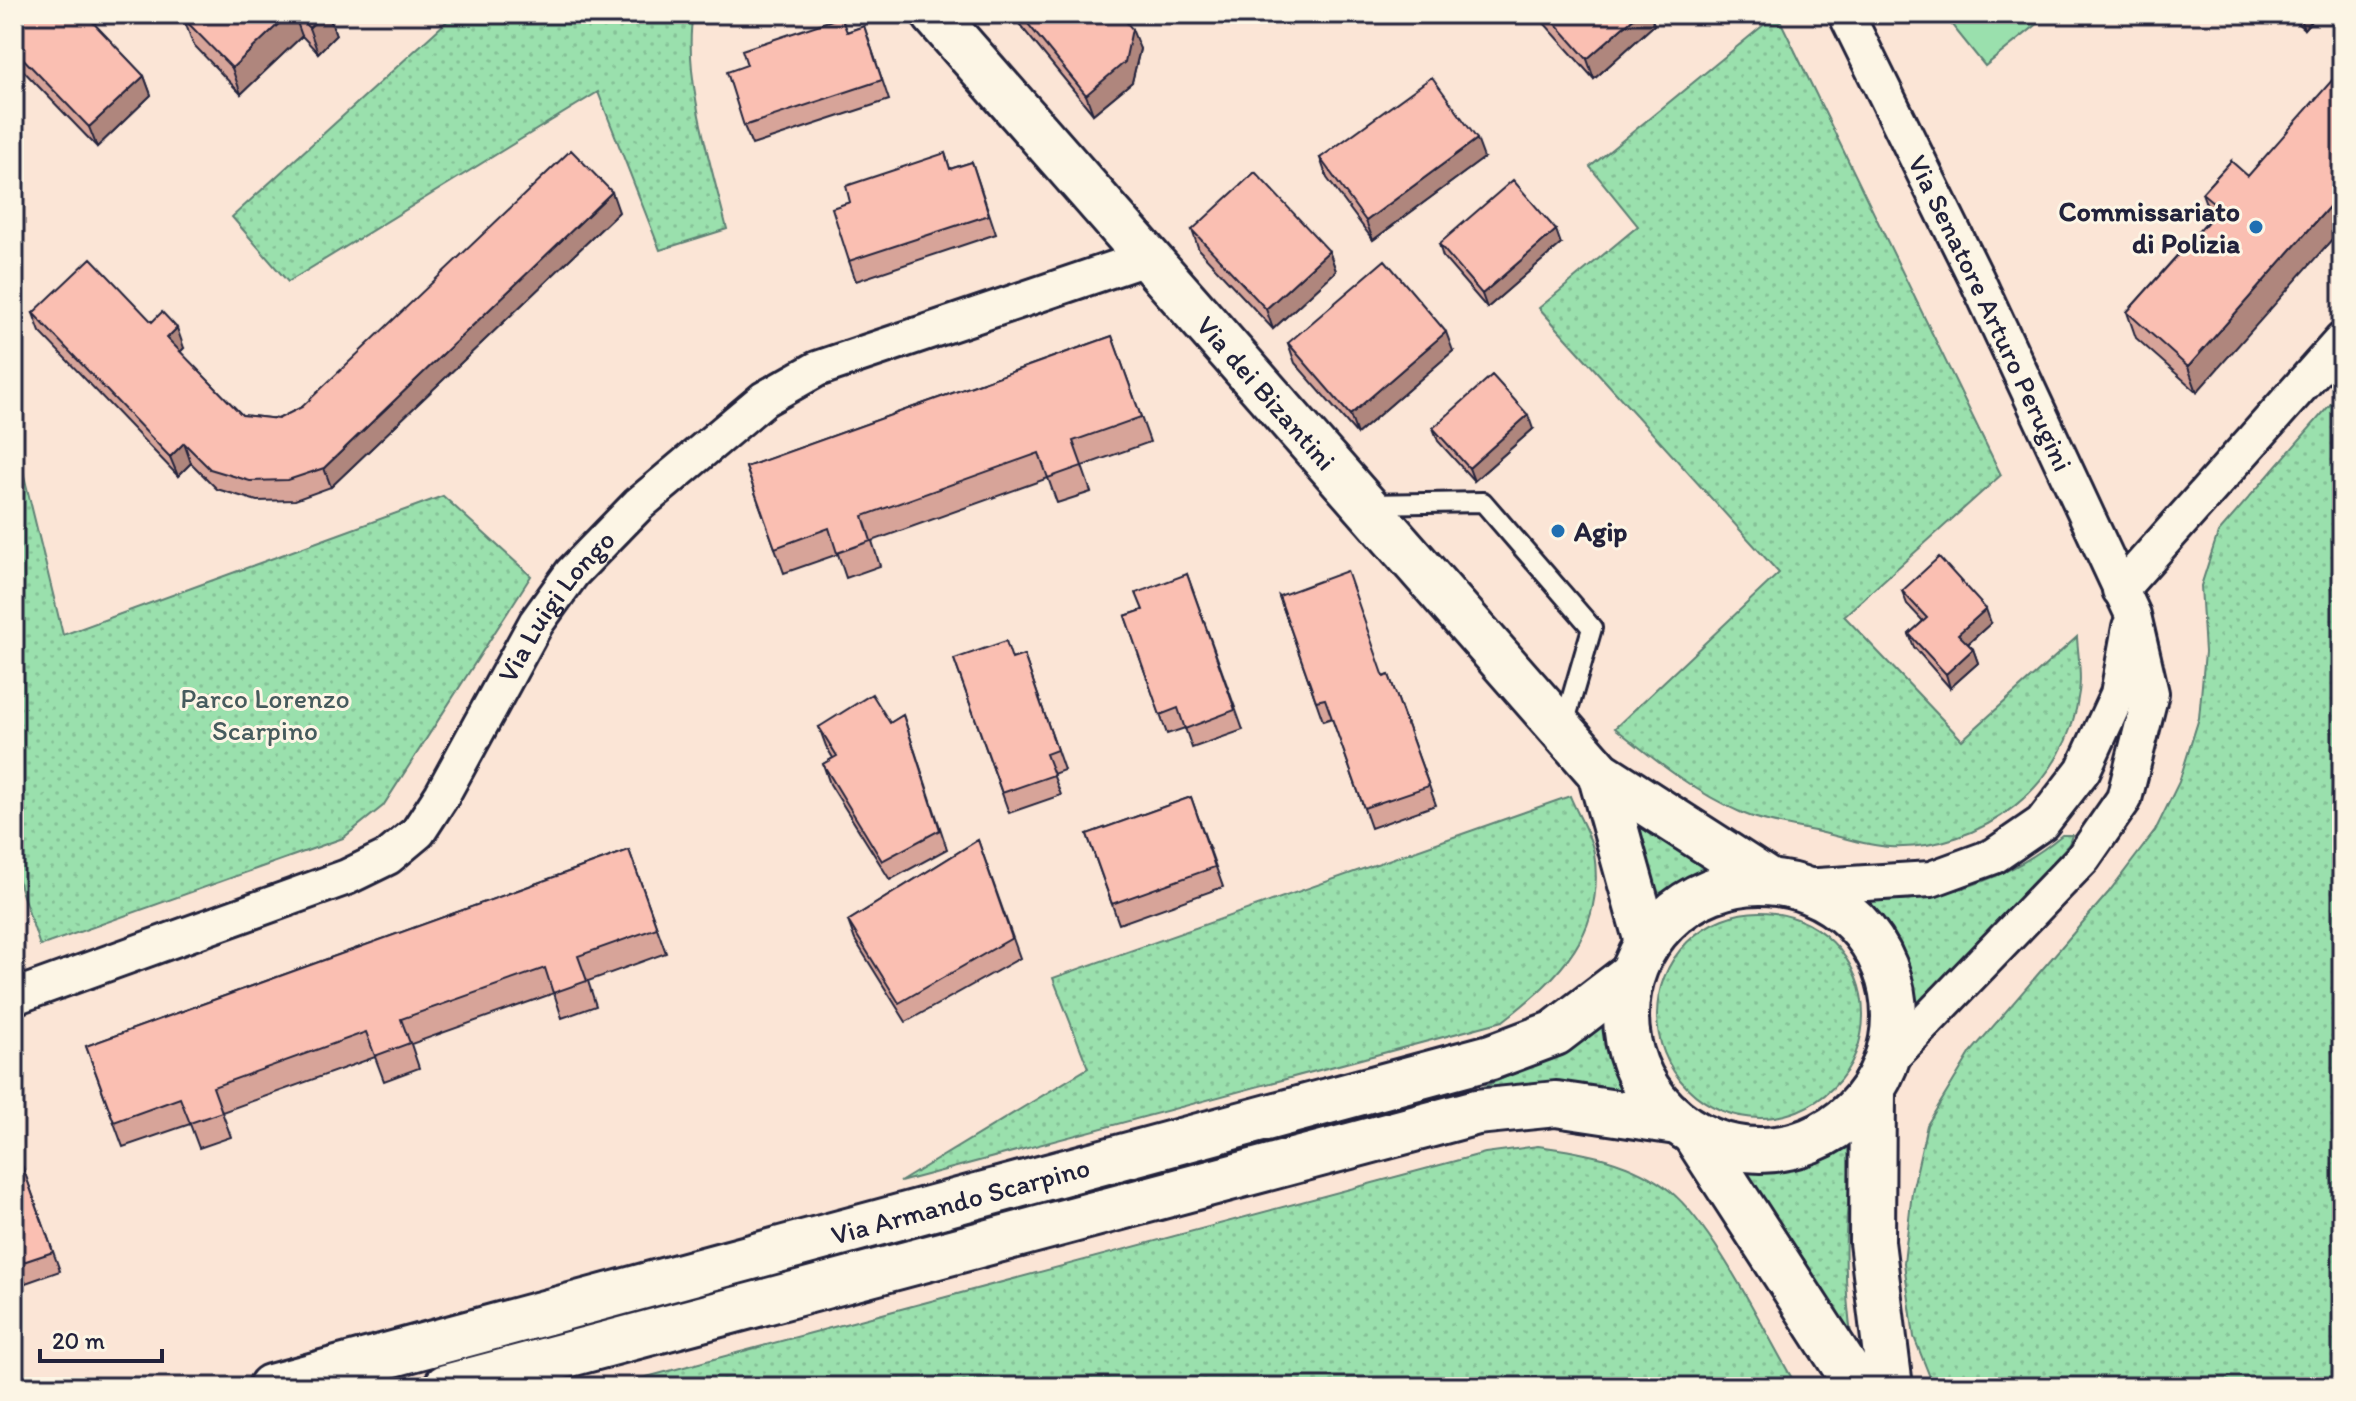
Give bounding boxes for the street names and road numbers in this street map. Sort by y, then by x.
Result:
street label: Via Senatore Arturo Perugini [1901,149,2081,476]
street label: Via dei Bizantini [1190,309,1343,477]
street label: Via Luigi Longo [490,522,622,688]
street label: Via Armando Scarpino [827,1149,1093,1252]

